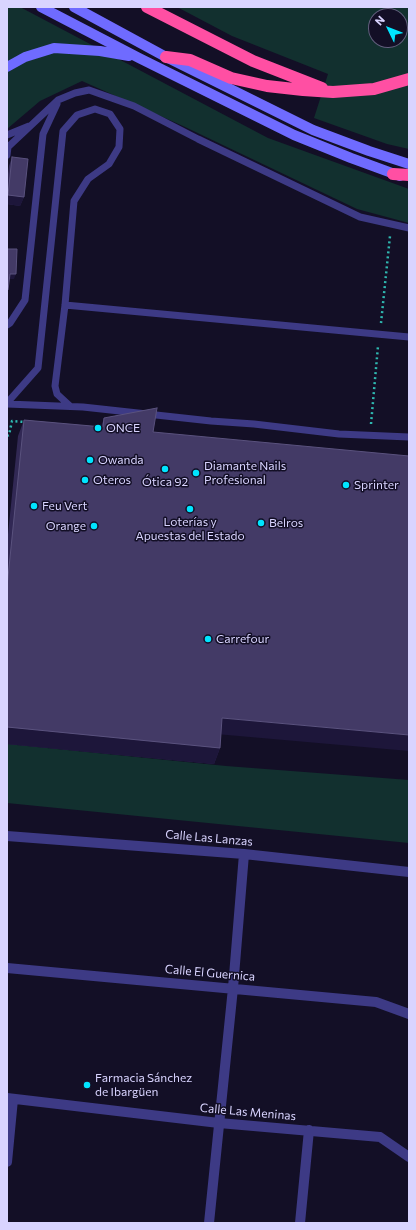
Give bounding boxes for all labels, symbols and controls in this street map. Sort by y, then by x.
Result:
north arrow [368,8,408,48]
text: N [372,13,387,28]
place label: ONCE [106,421,140,435]
marker: ONCE [93,423,103,433]
place label: Owanda [98,453,144,467]
marker: Owanda [85,455,95,465]
place label: Diamante Nails Profesional [204,459,286,487]
marker: Ótica 92 [160,464,170,474]
marker: Diamante Nails Profesional [191,468,201,478]
place label: Oteros [93,473,131,487]
marker: Oteros [80,475,90,485]
place label: Ótica 92 [142,475,188,489]
place label: Sprinter [354,478,399,492]
marker: Sprinter [341,480,351,490]
place label: Feu Vert [42,499,87,513]
marker: Feu Vert [29,501,39,511]
marker: Loterías y Apuestas del Estado [185,504,195,514]
place label: Loterías y Apuestas del Estado [135,515,245,543]
place label: Belros [269,516,303,530]
marker: Belros [256,518,266,528]
place label: Orange [46,519,86,533]
marker: Orange [89,521,99,531]
place label: Carrefour [216,632,269,646]
marker: Carrefour [203,634,213,644]
street label: Calle Las Lanzas [165,827,253,849]
street label: Calle El Guernica [164,962,256,984]
place label: Farmacia Sánchez de Ibargüen [95,1071,192,1099]
marker: Farmacia Sánchez de Ibargüen [82,1080,92,1090]
street label: Calle Las Meninas [199,1101,297,1123]

